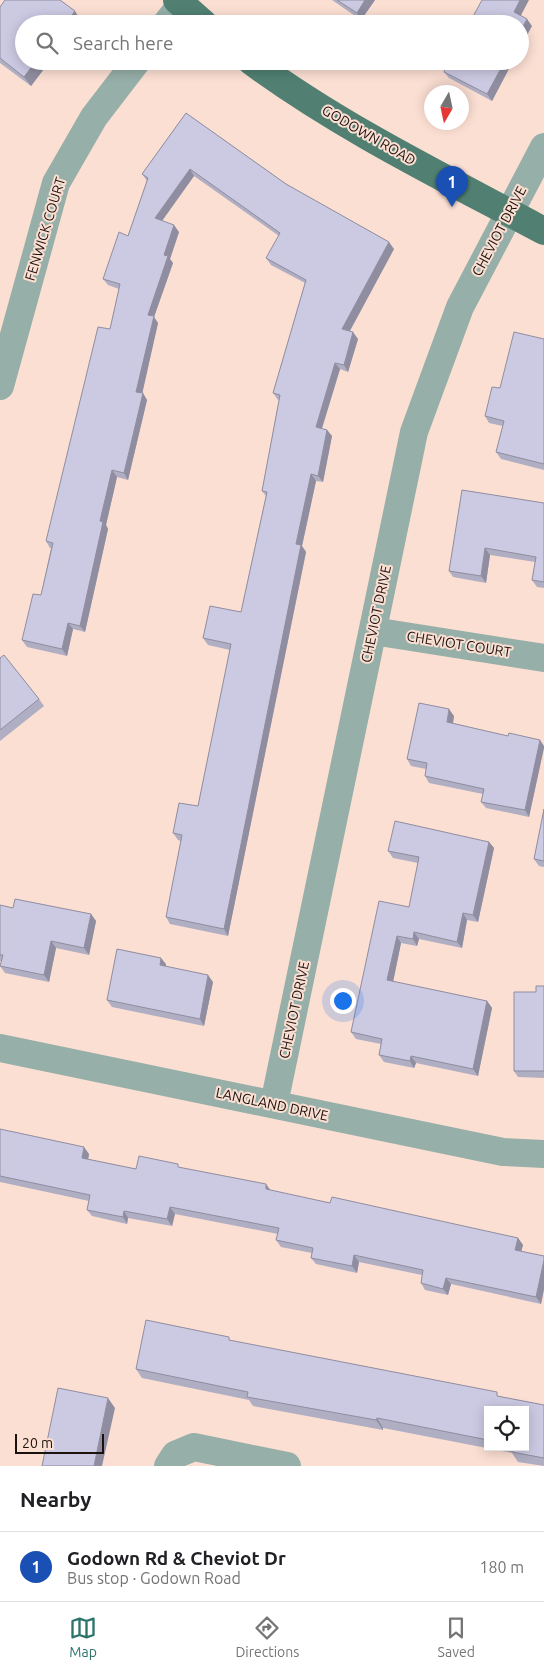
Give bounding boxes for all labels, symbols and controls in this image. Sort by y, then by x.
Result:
search box [15,15,529,70]
icon: search [33,29,61,57]
text: Search here [73,32,173,54]
north arrow [424,85,469,130]
street label: GODOWN ROAD [319,102,419,168]
pin: 1 [436,166,468,207]
street label: FENWICK COURT [22,175,68,283]
street label: CHEVIOT DRIVE [469,183,529,279]
street label: CHEVIOT DRIVE [358,564,394,664]
street label: CHEVIOT COURT [406,628,513,660]
street label: CHEVIOT DRIVE [276,960,312,1060]
your location [330,988,356,1014]
street label: LANGLAND DRIVE [214,1084,330,1124]
map controls [484,1406,529,1451]
button: locate [484,1406,529,1451]
scale bar [15,1431,104,1454]
text: 20 m [22,1435,53,1451]
text: Nearby [20,1487,91,1511]
text: Godown Rd & Cheviot Dr [67,1547,286,1569]
text: 1 [31,1558,41,1576]
text: 180 m [479,1558,524,1576]
text: Bus stop · Godown Road [67,1569,241,1587]
tab: Map [69,1614,97,1660]
tab: Directions [235,1614,299,1660]
tab: Saved [438,1614,475,1660]

